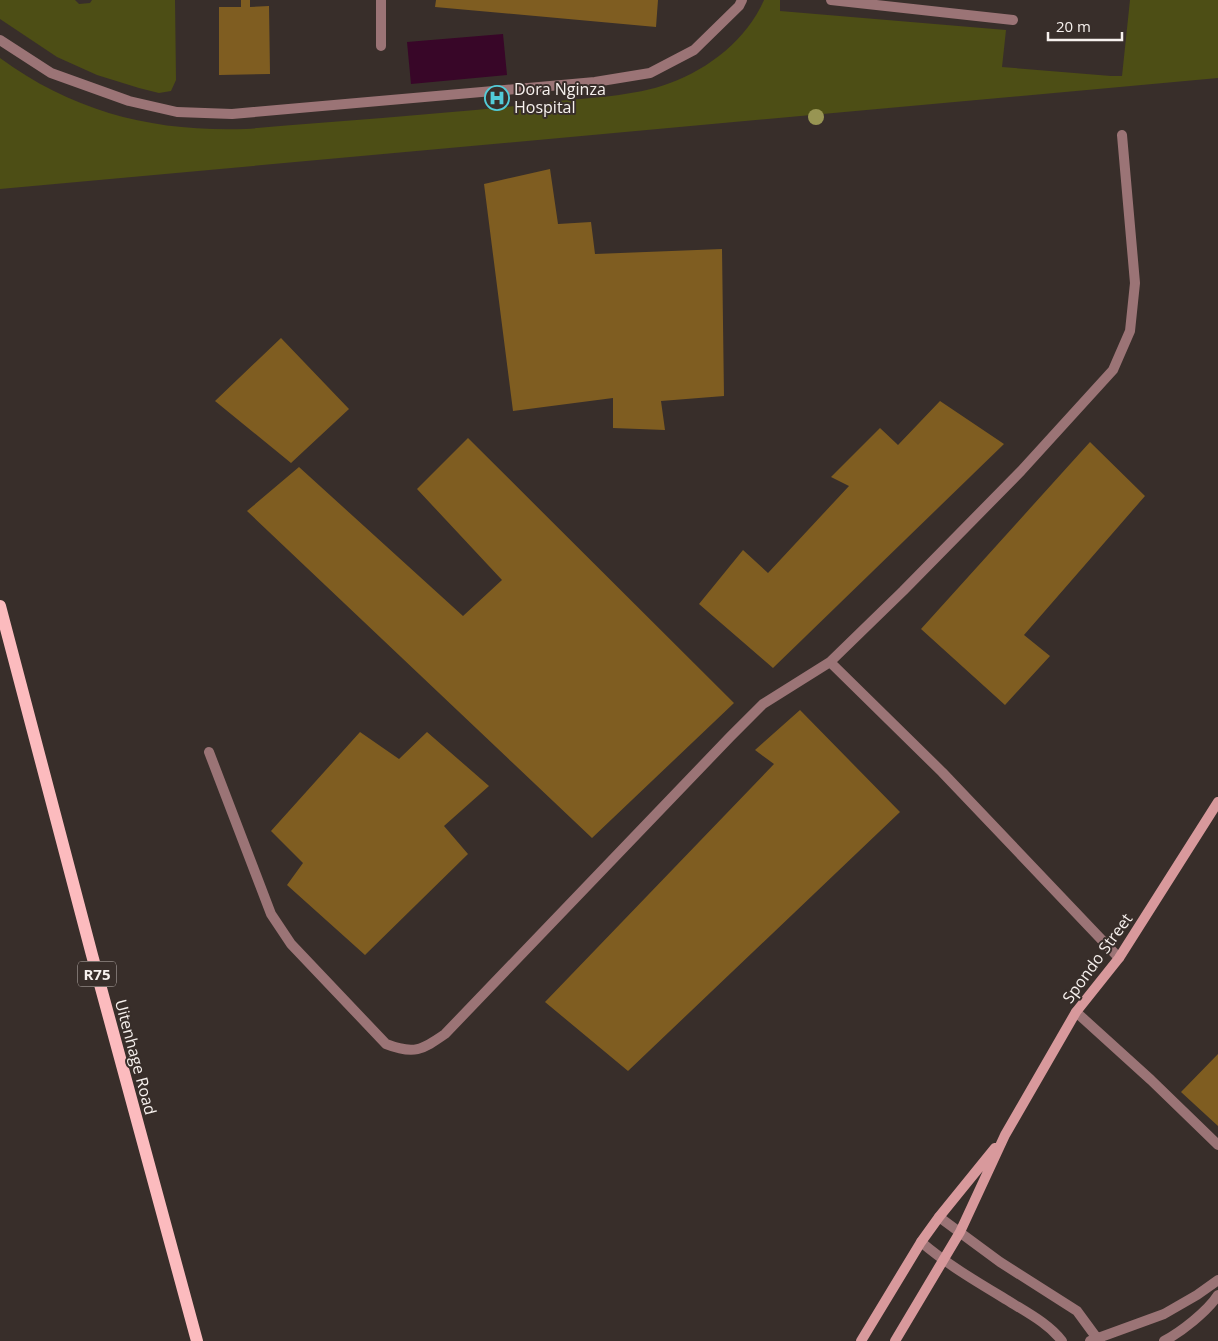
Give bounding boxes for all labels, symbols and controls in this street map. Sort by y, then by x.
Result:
scale bar [1048,10,1122,42]
text: 20 m [1056,16,1091,36]
place label: Dora Nginza Hospital [514,78,606,118]
hospital icon: Dora Nginza Hospital [484,85,510,111]
street label: Spondo Street [1057,908,1137,1007]
road number: R75 [78,962,116,986]
street label: Uitenhage Road [110,997,162,1117]

